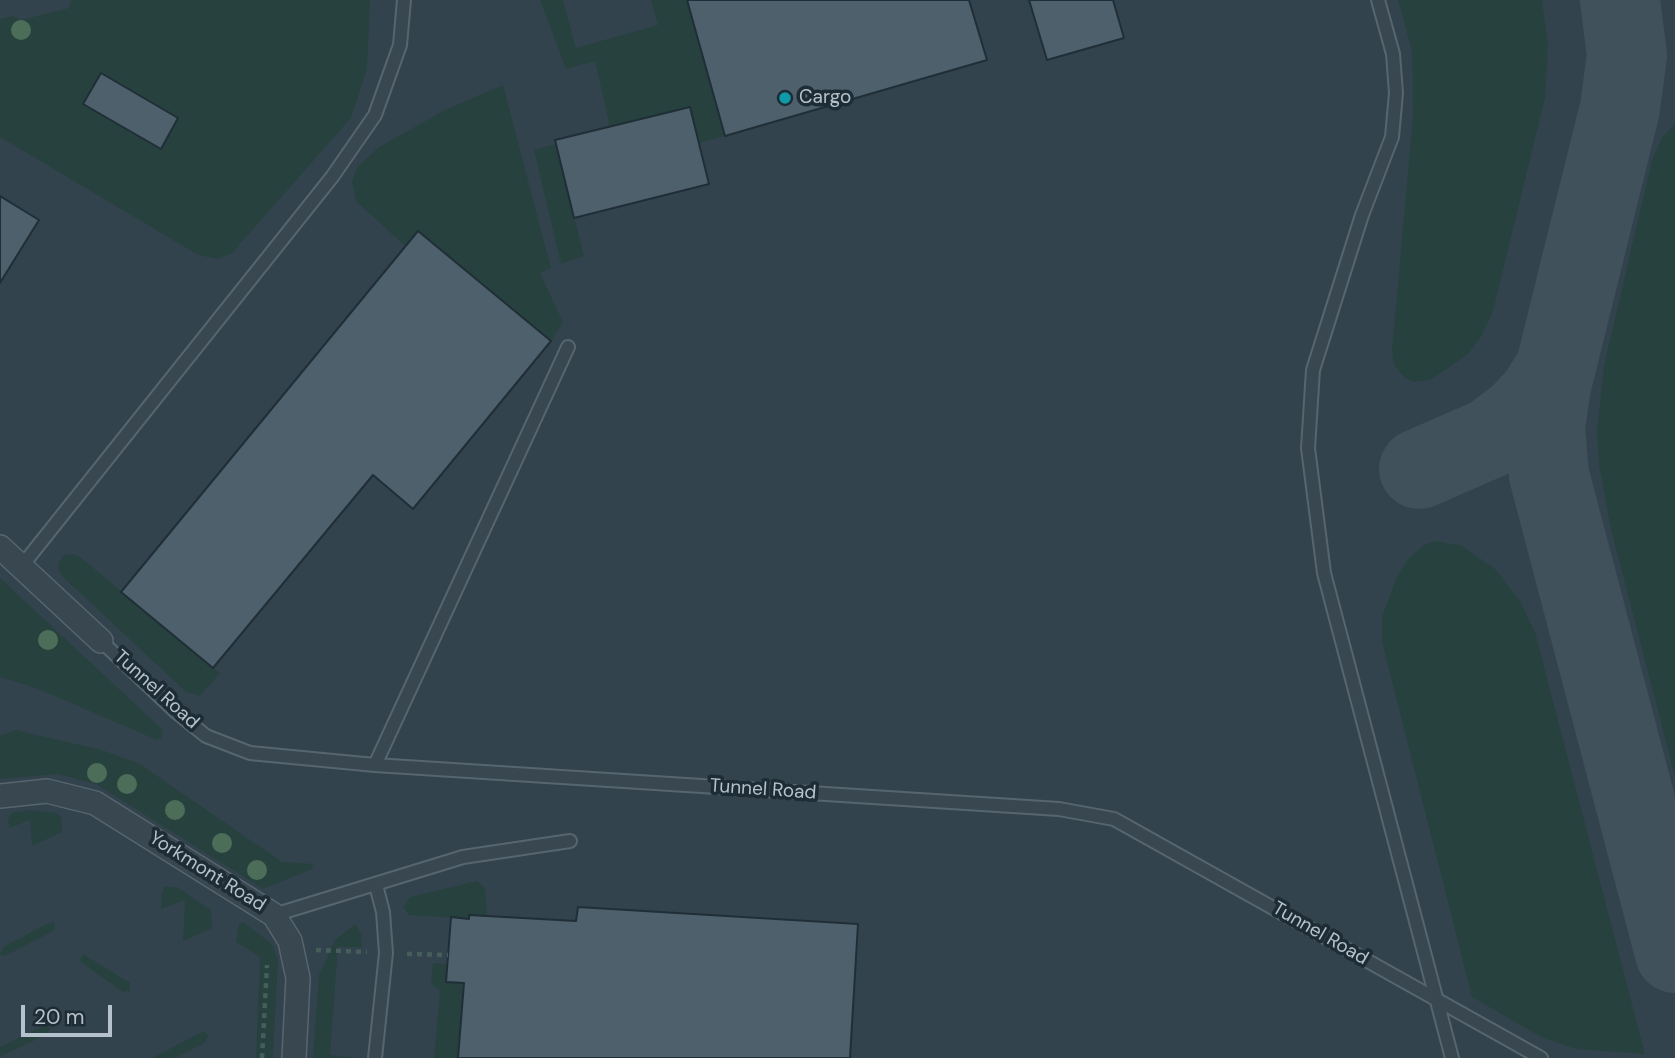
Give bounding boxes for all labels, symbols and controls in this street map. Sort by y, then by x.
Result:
place label: Cargo [799,87,851,109]
marker: Cargo [777,90,793,106]
street label: Tunnel Road [109,646,203,734]
street label: Tunnel Road [709,775,817,805]
street label: Yorkmont Road [145,827,269,917]
street label: Tunnel Road [1268,897,1372,971]
scale bar [24,992,116,1036]
text: 20 m [34,1003,85,1031]

